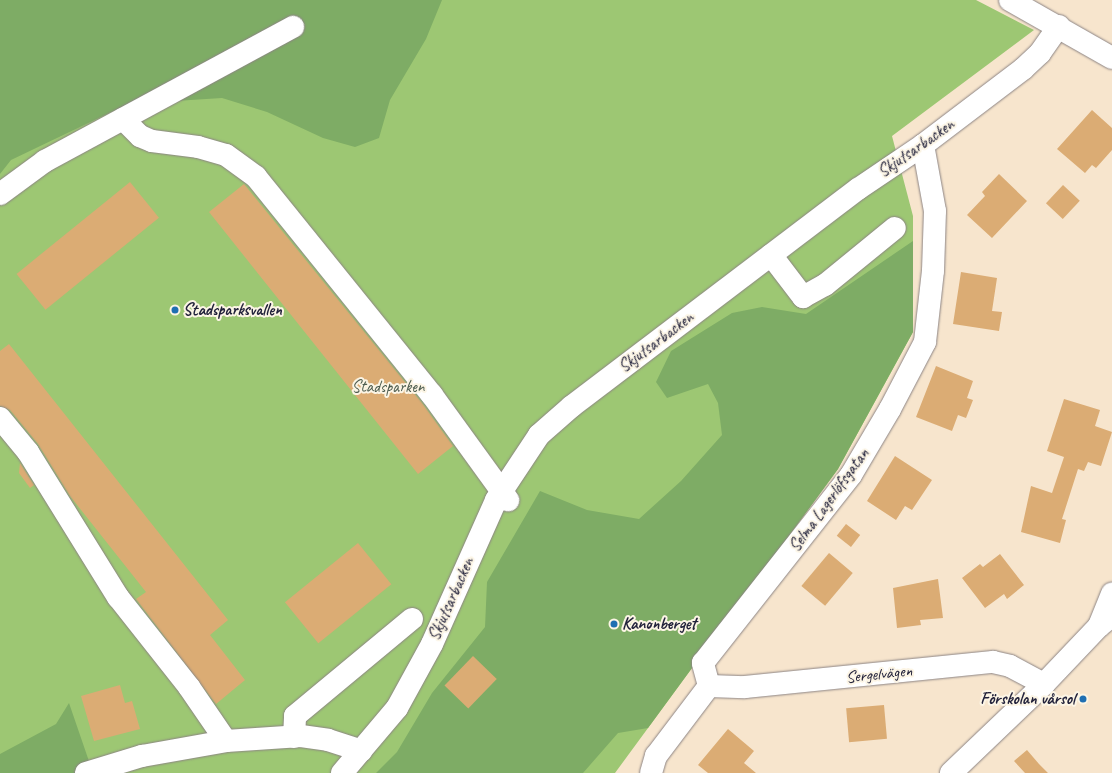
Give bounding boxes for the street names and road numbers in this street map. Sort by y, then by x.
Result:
street label: Skjutsarbacken [874,114,958,182]
street label: Skjutsarbacken [615,307,697,377]
street label: Selma Lagerlöfsgatan [784,444,874,556]
street label: Skjutsarbacken [424,554,478,644]
street label: Sergelvägen [845,660,913,688]

